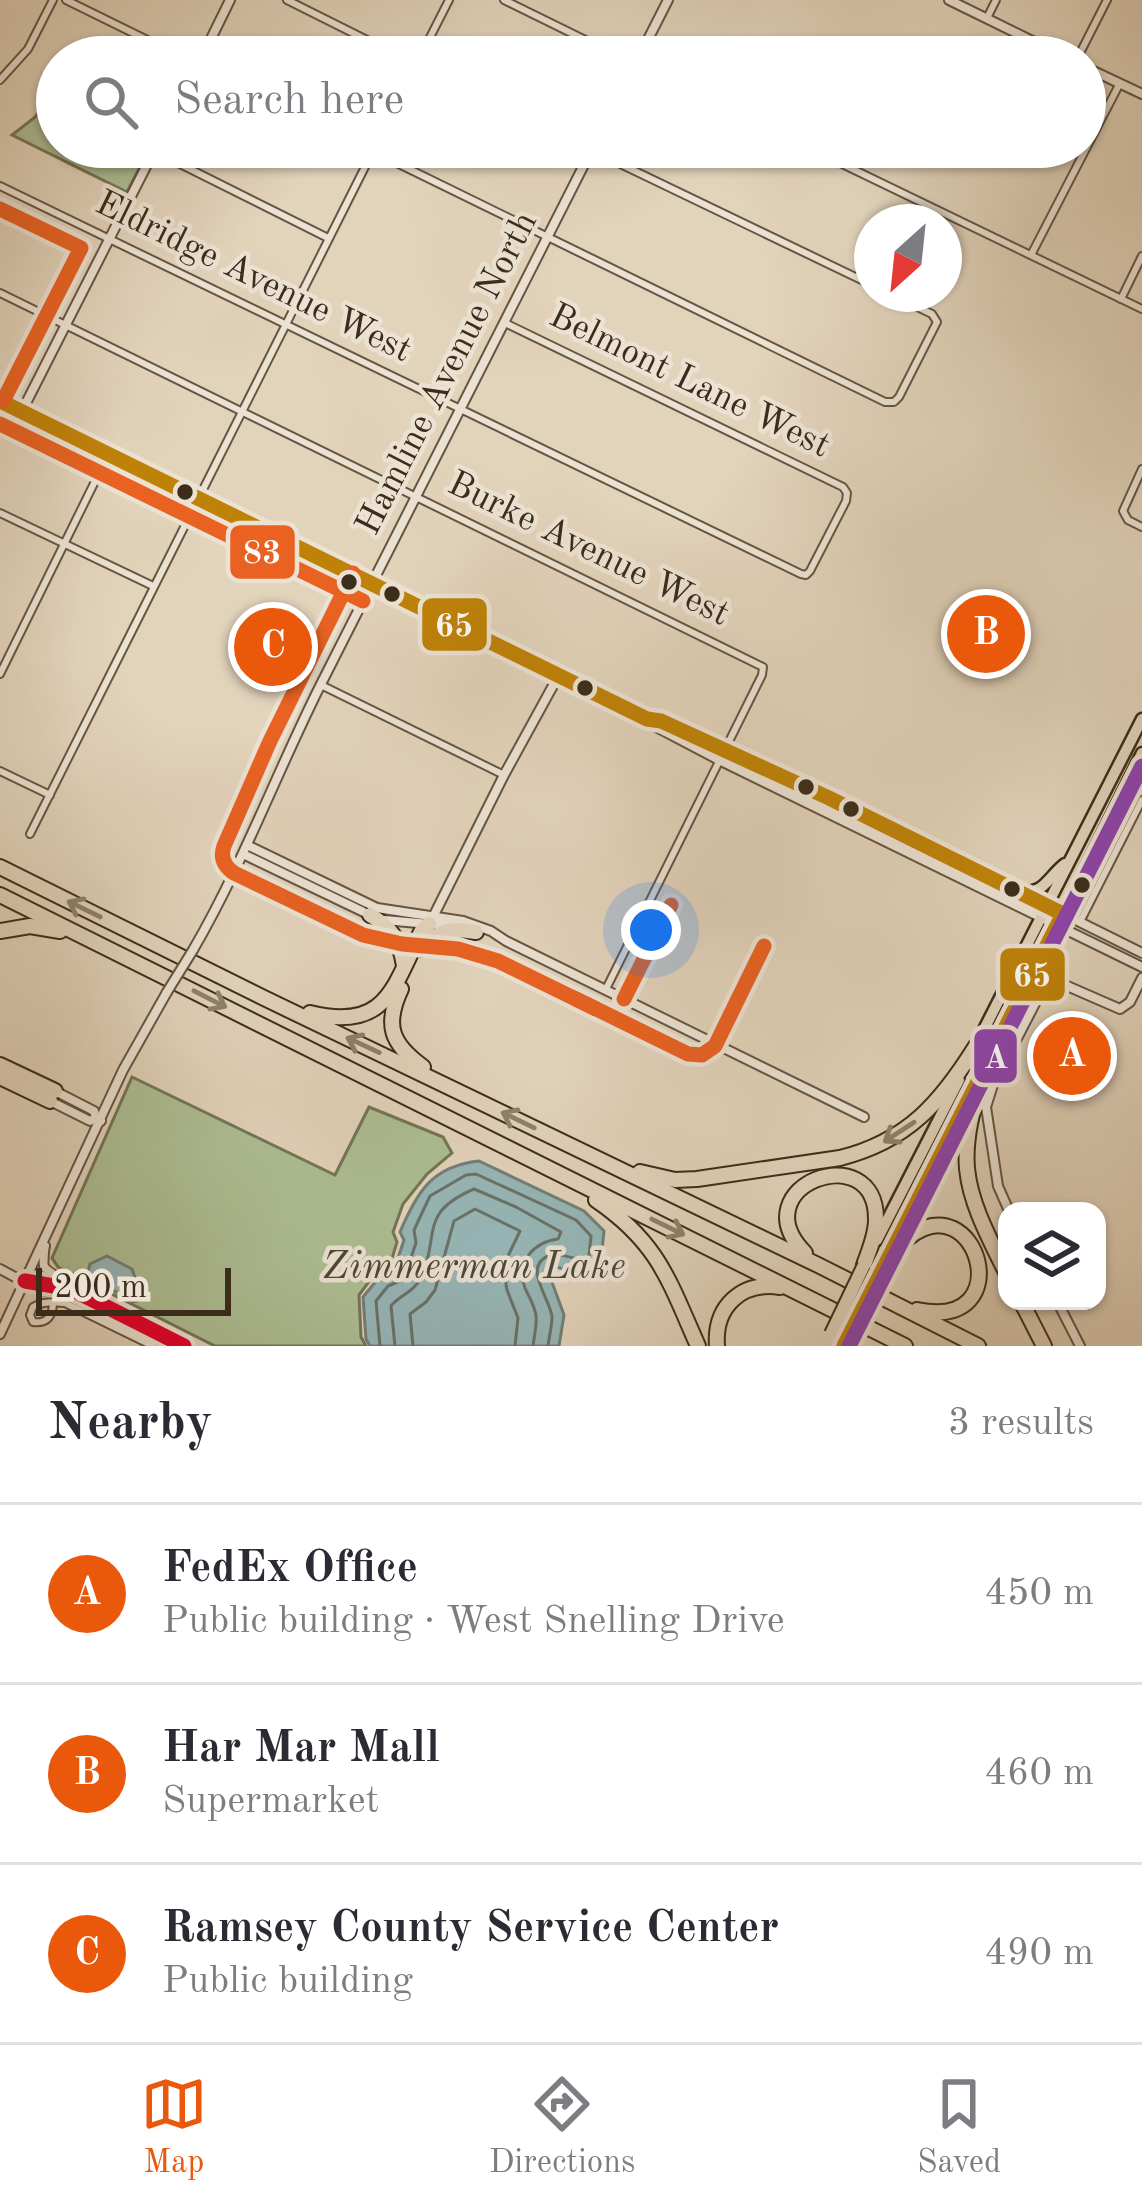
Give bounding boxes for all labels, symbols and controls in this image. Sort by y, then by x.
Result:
search box [36,36,1106,168]
icon: search [78,69,144,135]
text: Search here [174,79,404,124]
street label: Eldridge Avenue West [89,186,417,370]
north arrow [854,204,962,312]
street label: Hamline Avenue North [351,207,545,541]
street label: Belmont Lane West [543,298,835,466]
street label: Burke Avenue West [442,466,734,634]
unlabelled marker [174,481,196,503]
line badge: 83 [228,523,297,581]
text: 83 [243,538,281,571]
unlabelled marker [338,571,360,593]
unlabelled marker [381,583,403,605]
pin: B [947,589,1025,679]
line badge: 65 [420,596,489,653]
pin: C [234,602,312,692]
text: 65 [435,611,473,644]
unlabelled marker [574,677,596,699]
unlabelled marker [795,776,817,798]
unlabelled marker [840,798,862,820]
unlabelled marker [1071,874,1093,896]
unlabelled marker [1001,878,1023,900]
one-way arrow [67,897,103,919]
your location [621,900,681,960]
line badge: 65 [998,946,1067,1003]
text: 65 [1013,961,1051,994]
one-way arrow [191,989,227,1012]
pin: A [1033,1011,1111,1101]
line badge: A [972,1027,1019,1085]
one-way arrow [346,1033,382,1055]
text: A [984,1043,1009,1076]
one-way arrow [501,1108,537,1130]
one-way arrow [883,1120,917,1145]
map controls [998,1202,1106,1310]
button: layers [998,1202,1106,1310]
one-way arrow [649,1217,685,1239]
water label: Zimmerman Lake [322,1248,626,1287]
scale bar [36,1262,231,1315]
text: 200 m [54,1272,147,1305]
text: Nearby [48,1399,213,1450]
text: 3 results [948,1404,1094,1443]
text: FedEx Office [162,1547,418,1592]
text: A [72,1574,102,1613]
text: 450 m [984,1574,1094,1613]
text: Public building · West Snelling Drive [162,1602,785,1641]
text: Har Mar Mall [162,1727,440,1772]
text: B [73,1754,101,1793]
text: 460 m [984,1754,1094,1793]
text: Supermarket [162,1782,379,1821]
text: Ramsey County Service Center [162,1907,779,1952]
text: C [74,1934,100,1973]
text: 490 m [984,1934,1094,1973]
text: Public building [162,1962,413,2001]
tab: Map [141,2071,207,2184]
tab: Directions [489,2071,635,2184]
tab: Saved [917,2071,1001,2184]

